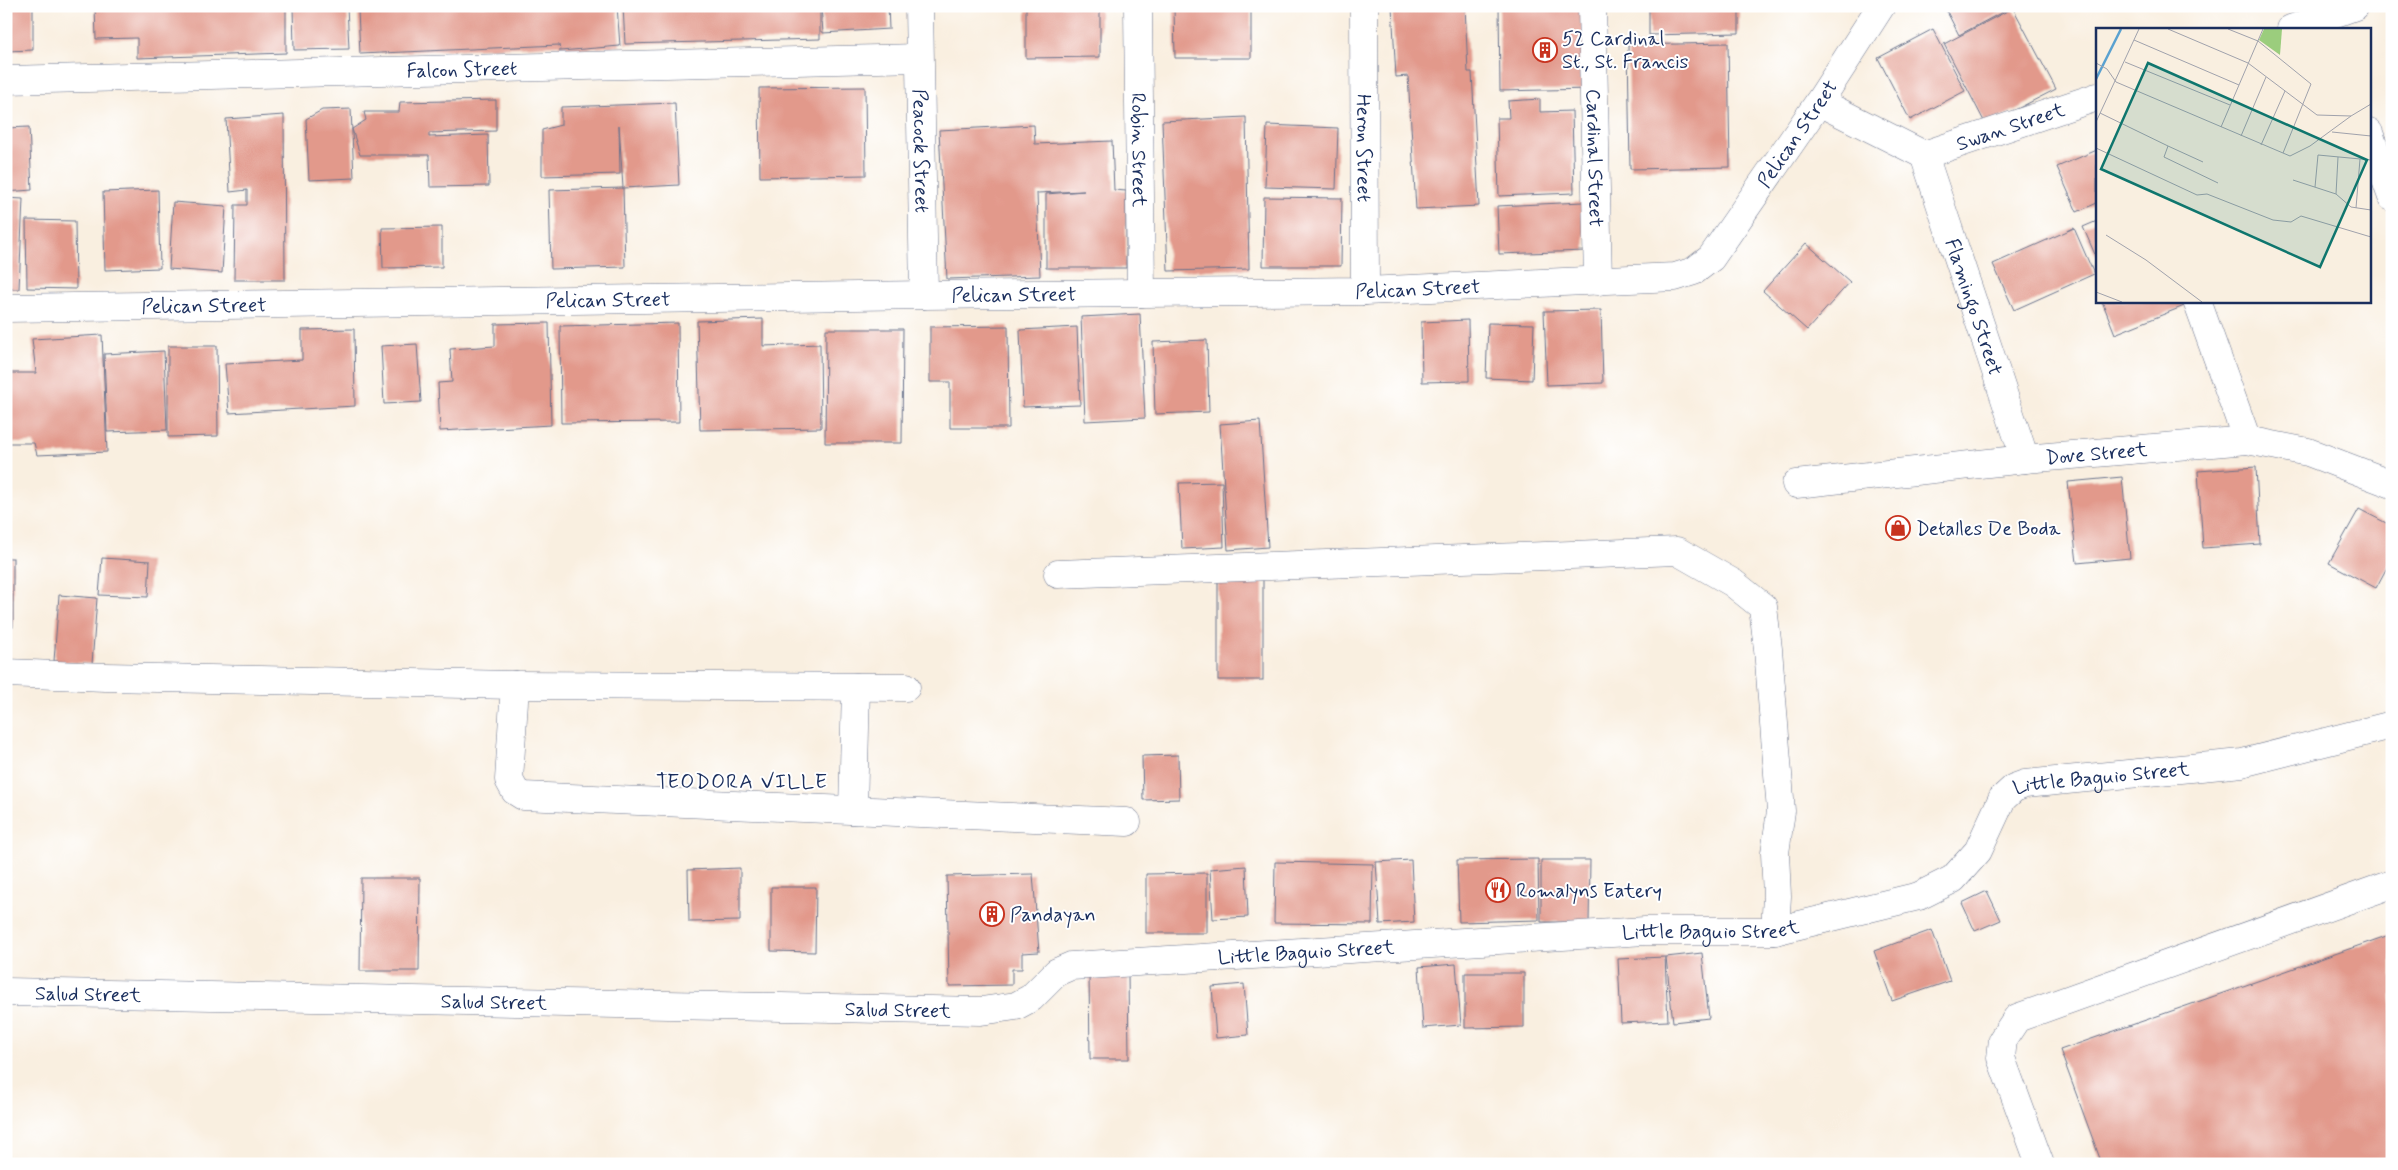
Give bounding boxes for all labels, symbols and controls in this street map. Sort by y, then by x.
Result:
place label: 52 Cardinal St., St. Francis [1562,26,1689,76]
inset map [2096,28,2370,302]
building icon: 52 Cardinal St., St. Francis [1532,37,1558,63]
street label: Falcon Street [406,56,518,85]
street label: Pelican Street [1752,75,1845,194]
street label: Peacock Street [905,89,935,213]
street label: Cardinal Street [1579,89,1609,227]
street label: Robin Street [1124,93,1152,208]
street label: Heron Street [1349,94,1377,202]
street label: Swan Street [1953,97,2069,158]
street label: Flamingo Street [1938,235,2008,379]
street label: Pelican Street [1355,274,1481,306]
street label: Pelican Street [951,282,1077,310]
street label: Pelican Street [545,287,671,315]
street label: Pelican Street [141,292,267,321]
street label: Dove Street [2045,437,2149,472]
shop icon: Detalles De Boda [1885,515,1911,541]
place label: Detalles De Boda [1916,516,2061,543]
street label: Little Baguio Street [2010,756,2191,802]
district label: TEODORA VILLE [656,768,828,796]
restaurant icon: Romalyns Eatery [1485,877,1511,903]
place label: Romalyns Eatery [1516,878,1662,905]
building icon: Pandayan [979,901,1005,927]
place label: Pandayan [1010,902,1096,929]
street label: Little Baguio Street [1621,914,1802,947]
street label: Little Baguio Street [1217,934,1395,972]
street label: Salud Street [35,981,142,1010]
street label: Salud Street [440,988,548,1018]
street label: Salud Street [844,996,951,1025]

